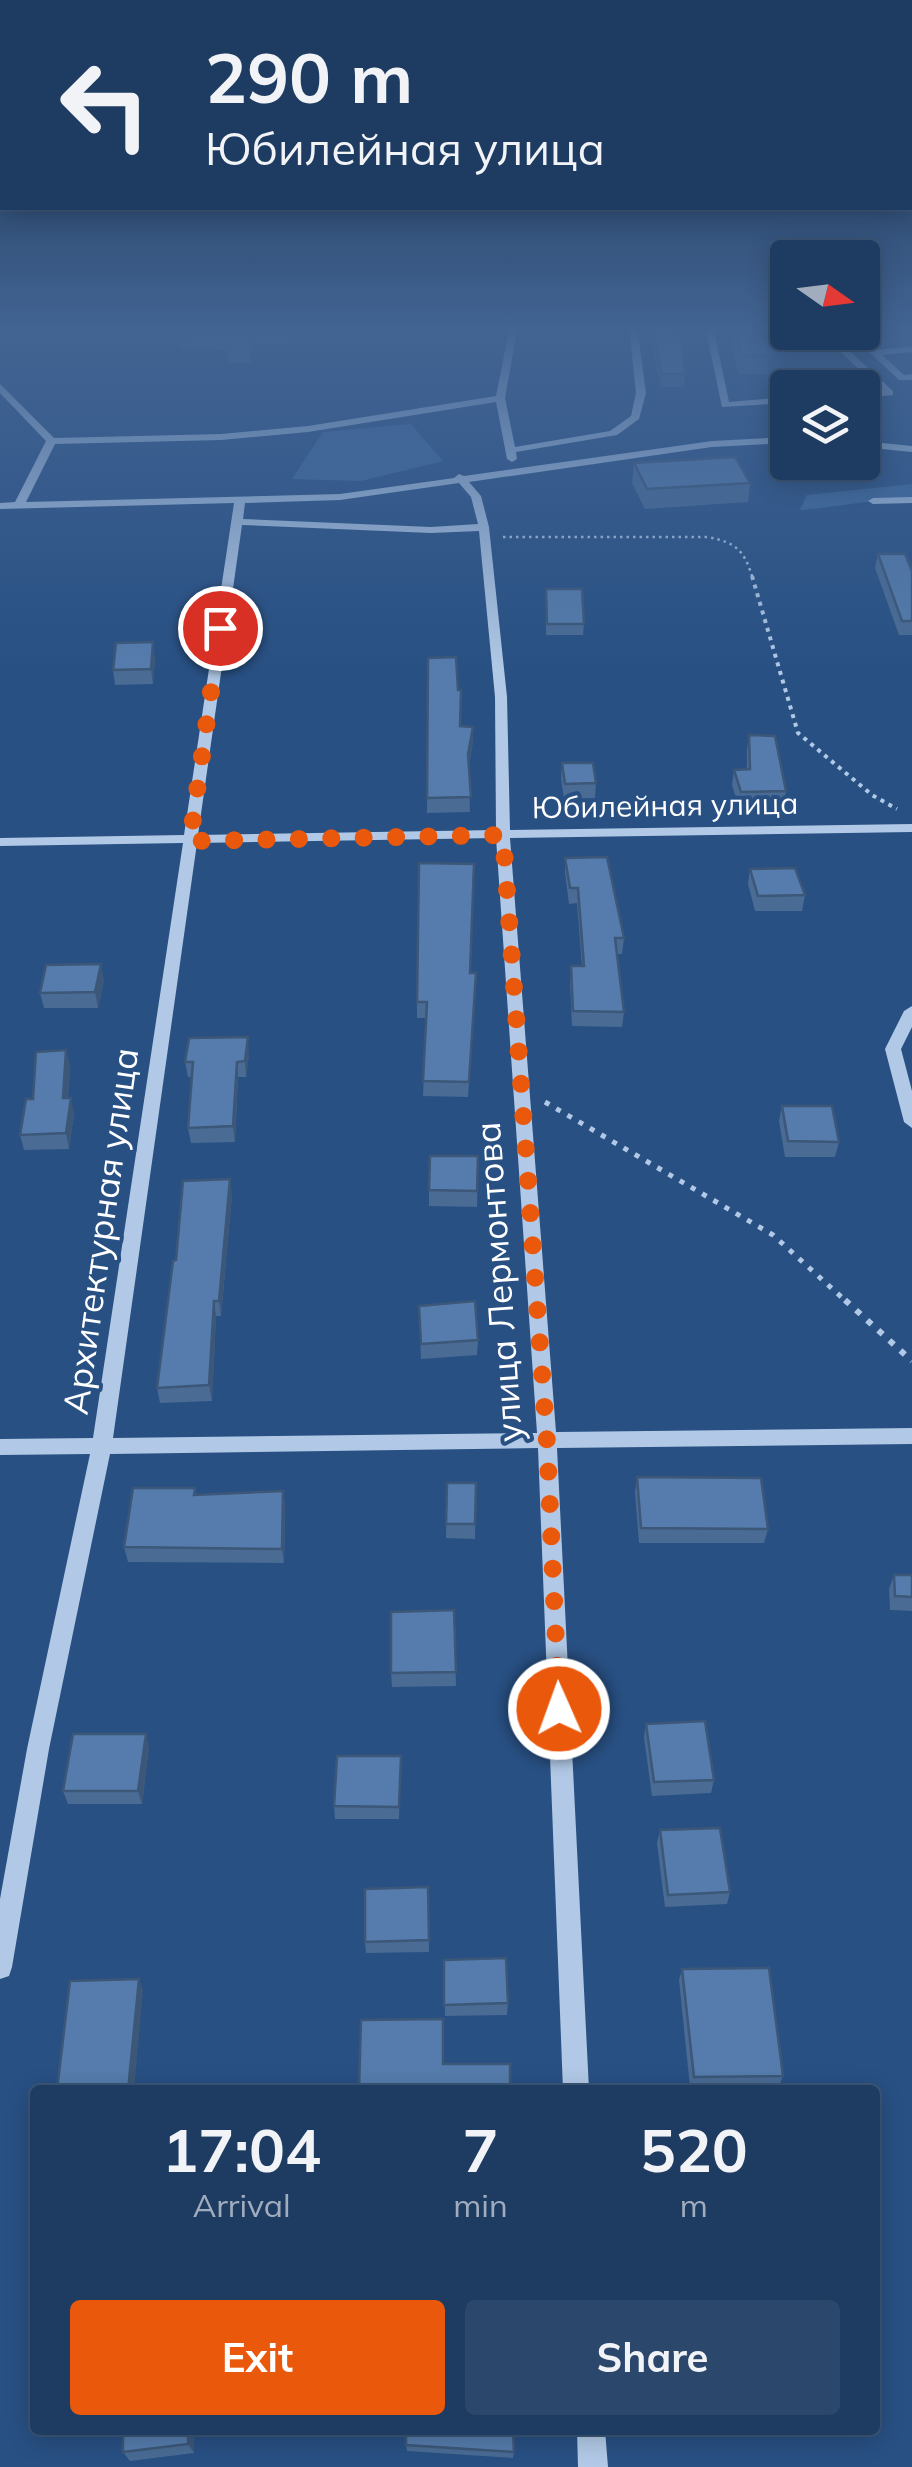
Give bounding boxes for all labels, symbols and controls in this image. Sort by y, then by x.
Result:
text: 290 m [205,33,413,121]
icon: left [40,40,170,170]
text: Юбилейная улица [205,120,605,176]
north arrow [770,240,880,350]
map controls [770,240,880,480]
button: layers [770,370,880,480]
pin [178,586,263,671]
icon: arrive [193,601,248,656]
street label: Юбилейная улица [531,784,799,826]
street label: Архитектурная улица [52,1045,148,1417]
street label: улица Лермонтова [465,1121,531,1443]
position arrow [507,1657,611,1761]
text: 17:04 [162,2112,321,2187]
text: 7 [462,2112,498,2187]
text: 520 [640,2112,748,2187]
text: Arrival [193,2185,291,2225]
text: min [453,2185,508,2225]
text: m [680,2185,708,2225]
button: Exit [70,2300,445,2415]
button: Share [465,2300,840,2415]

